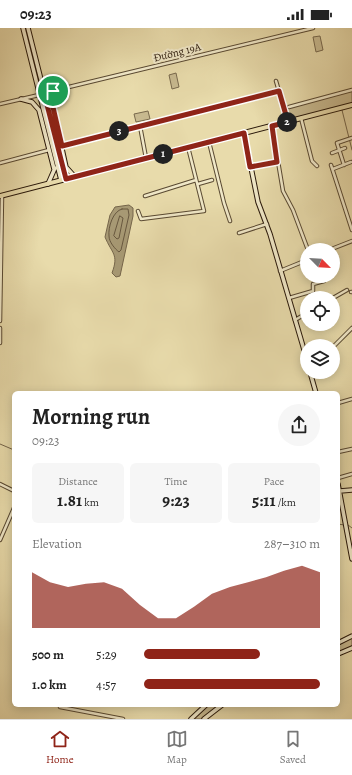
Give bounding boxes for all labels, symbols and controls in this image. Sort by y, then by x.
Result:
text: 09:23 [20,4,52,24]
street label: Đường 19A [152,39,203,66]
pin [36,74,70,108]
icon: arrive [42,80,64,102]
pin: 2 [277,112,297,132]
text: 2 [284,114,290,129]
pin: 3 [109,121,129,141]
text: 3 [117,123,121,138]
pin: 1 [153,144,173,164]
text: 1 [161,146,165,161]
north arrow [300,243,340,283]
map controls [300,243,340,379]
button: locate [300,291,340,331]
button: layers [300,339,340,379]
text: Morning run [32,402,150,432]
button: share [278,404,320,446]
text: 09:23 [32,432,60,449]
text: Distance [58,474,98,489]
text: Time [165,474,187,489]
text: Pace [264,474,284,489]
text: 1.81 [57,489,82,512]
text: 9:23 [162,489,190,512]
text: 5:11 [252,489,276,512]
text: km [82,495,99,510]
text: /km [276,495,296,510]
text: Elevation [32,535,82,552]
text: 287–310 m [264,535,320,552]
text: 500 m [32,646,64,663]
text: 5:29 [96,646,117,663]
text: 1.0 km [32,676,67,693]
text: 4:57 [96,676,116,693]
tab: Home [46,728,74,767]
tab: Map [166,728,188,767]
tab: Saved [280,728,306,767]

